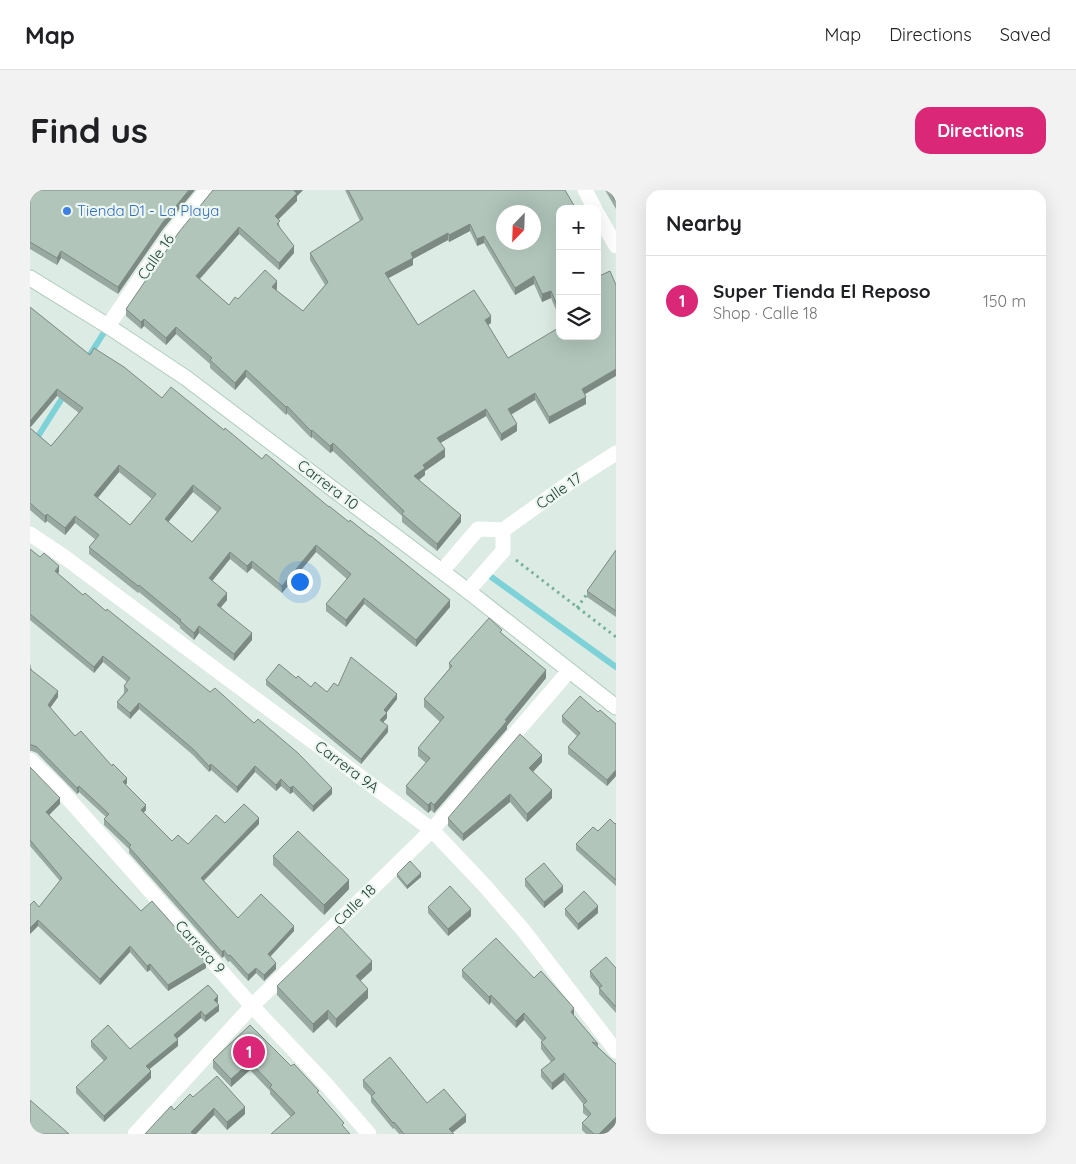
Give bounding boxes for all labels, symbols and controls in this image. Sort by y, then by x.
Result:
text: Map [25,20,75,50]
text: Map [824,23,861,46]
text: Directions [889,23,972,46]
text: Saved [1000,23,1051,46]
button: Directions [915,107,1046,154]
text: Find us [30,108,148,152]
place label: Tienda D1 - La Playa [77,201,219,220]
marker: Tienda D1 - La Playa [61,205,73,217]
north arrow [496,205,541,250]
map controls [556,205,601,340]
button: + [556,205,601,250]
text: Nearby [666,210,742,236]
street label: Calle 16 [133,230,178,283]
button: − [556,250,601,295]
text: Super Tienda El Reposo [713,279,931,303]
text: 1 [679,291,685,311]
text: 150 m [983,291,1026,311]
button: layers [556,295,601,340]
text: Shop · Calle 18 [713,303,818,323]
street label: Carrera 10 [294,455,363,514]
street label: Calle 17 [532,468,585,513]
your location [287,569,313,595]
street label: Carrera 9A [311,736,383,797]
street label: Calle 18 [329,880,380,929]
street label: Carrera 9 [171,916,229,977]
pin: 1 [233,1033,265,1071]

